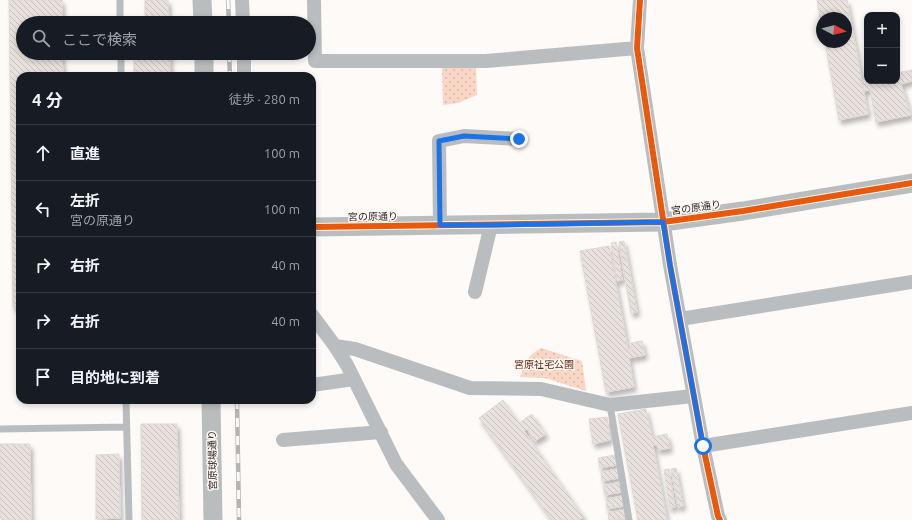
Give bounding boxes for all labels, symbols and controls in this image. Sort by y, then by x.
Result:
north arrow [816,12,852,48]
map controls [864,12,900,84]
button: + [864,12,900,48]
search box [16,16,316,60]
icon: search [30,27,52,49]
text: ここで検索 [62,31,137,48]
button: − [864,48,900,84]
text: 4 分 [32,90,63,109]
text: 徒歩 · 280 m [229,92,300,106]
route end [510,130,528,148]
icon: ahead [32,142,54,164]
text: 直進 [70,145,100,162]
text: 100 m [264,146,300,160]
text: 左折 [70,192,100,209]
icon: left [32,198,54,220]
street label: 宮の原通り [671,199,722,216]
text: 100 m [264,202,300,216]
street label: 宮の原通り [348,211,398,222]
text: 宮の原通り [70,213,135,227]
icon: right [32,254,54,276]
text: 右折 [70,257,100,274]
text: 40 m [271,258,300,272]
icon: right [32,310,54,332]
text: 右折 [70,313,100,330]
text: 40 m [271,314,300,328]
park label: 宮原社宅公園 [514,359,574,370]
icon: arrive [32,366,54,388]
text: 目的地に到着 [70,369,160,386]
street label: 宮原球場通り [206,430,219,490]
route start [694,437,712,455]

